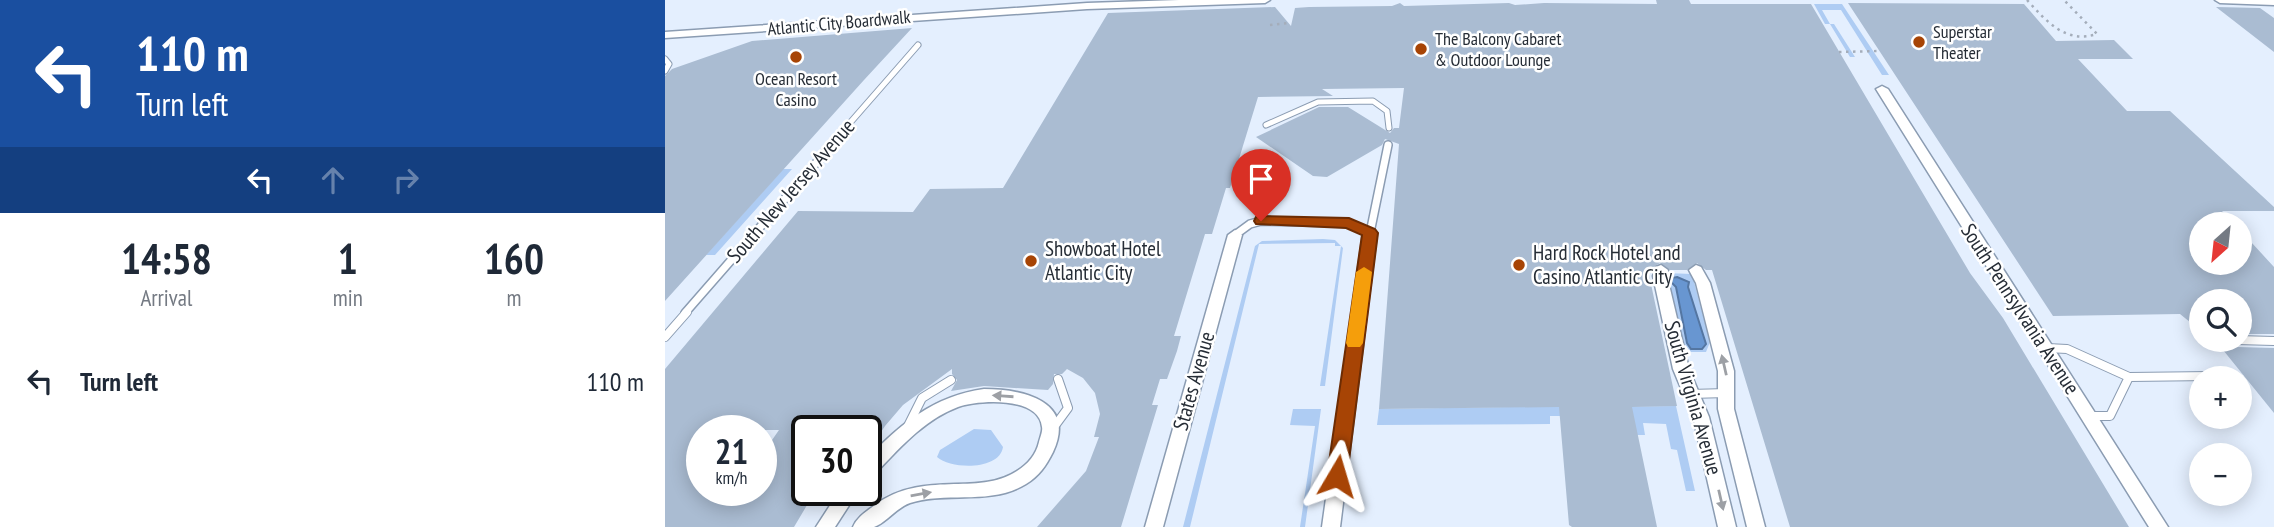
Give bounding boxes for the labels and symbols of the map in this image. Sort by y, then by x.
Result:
street label: Atlantic City Boardwalk [766,5,911,40]
place label: Superstar Theater [1933,20,1992,64]
place label: The Balcony Cabaret & Outdoor Lounge [1435,27,1562,71]
marker: Superstar Theater [1911,34,1927,50]
marker: The Balcony Cabaret & Outdoor Lounge [1413,41,1429,57]
marker: Ocean Resort Casino [788,49,804,65]
place label: Ocean Resort Casino [755,67,837,111]
street label: South New Jersey Avenue [721,113,861,268]
pin [1231,149,1291,221]
north arrow [2189,212,2252,275]
street label: South Pennsylvania Avenue [1955,218,2086,399]
place label: Showboat Hotel Atlantic City [1045,235,1161,286]
place label: Hard Rock Hotel and Casino Atlantic City [1533,239,1681,290]
marker: Showboat Hotel Atlantic City [1023,253,1039,269]
marker: Hard Rock Hotel and Casino Atlantic City [1511,257,1527,273]
street label: South Virginia Avenue [1659,318,1728,478]
street label: States Avenue [1167,328,1220,433]
one-way arrow [1718,354,1729,376]
one-way arrow [992,390,1014,401]
speed limit sign: 30 [791,415,882,506]
position arrow [1300,439,1374,513]
one-way arrow [910,488,932,499]
one-way arrow [1716,490,1727,512]

